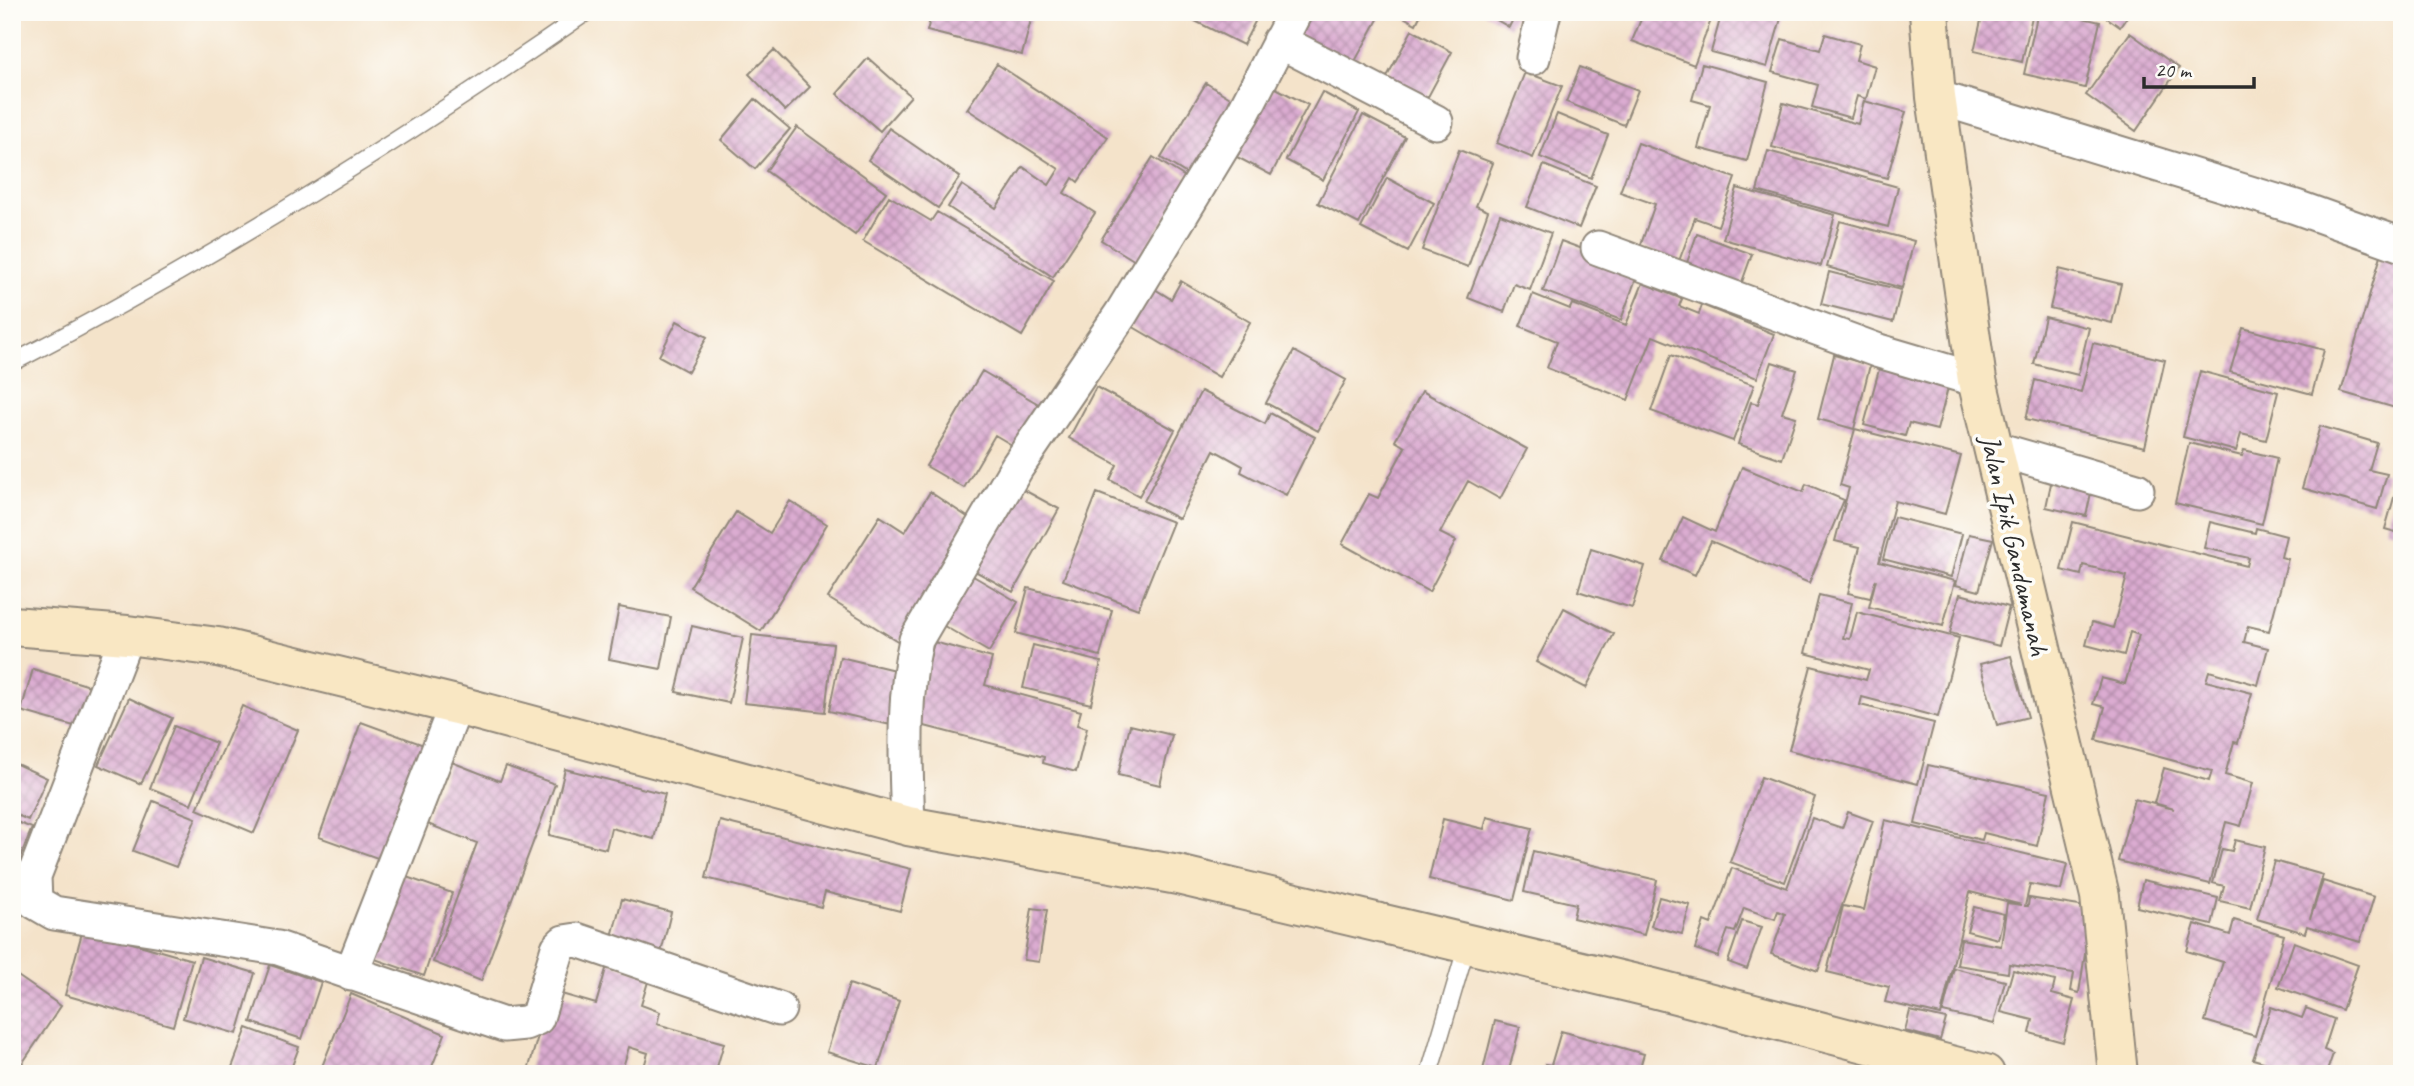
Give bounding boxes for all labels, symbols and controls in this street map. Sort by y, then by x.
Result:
scale bar [2144,46,2255,90]
text: 20 m [2155,57,2193,83]
street label: Jalan Ipik Gandamanah [1972,429,2057,659]

